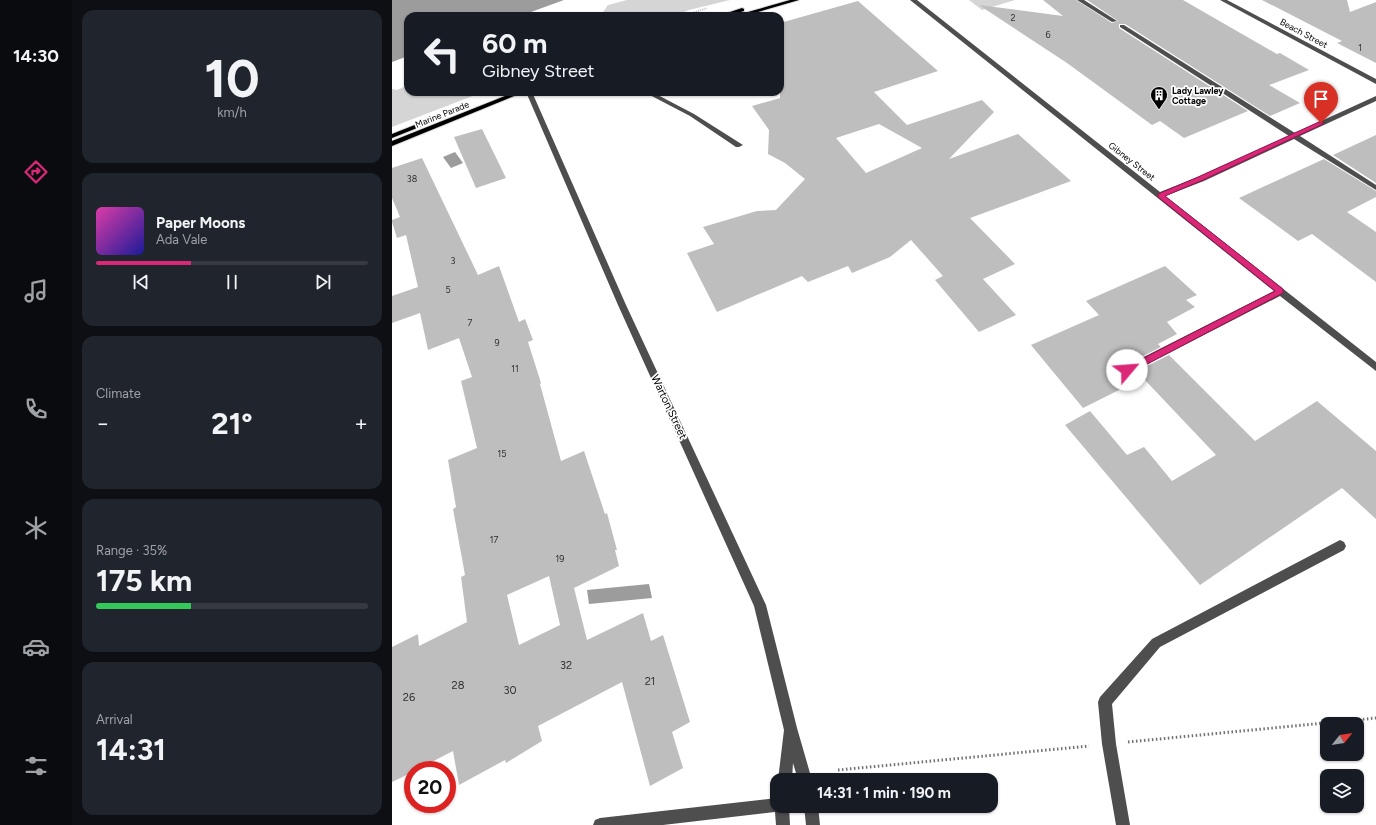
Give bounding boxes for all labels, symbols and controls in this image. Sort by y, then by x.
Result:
house number: 2 [1010,12,1016,23]
street label: Beach Street [1278,16,1330,50]
text: 60 m [482,26,547,60]
icon: left [416,28,468,80]
house number: 6 [1045,29,1051,40]
house number: 1 [1358,42,1362,53]
text: 14:30 [13,45,59,67]
text: 10 [204,48,260,110]
text: Gibney Street [482,60,594,82]
pin [1304,82,1338,123]
building icon: Lady Lawley Cottage [1149,85,1169,110]
place label: Lady Lawley Cottage [1172,85,1224,106]
icon: arrive [1310,88,1332,110]
street label: Marine Parade [414,98,471,130]
text: km/h [217,105,247,120]
street label: Gibney Street [1106,139,1158,183]
icon: directions [22,158,50,186]
house number: 38 [407,173,418,184]
text: Paper Moons [156,214,245,232]
text: Ada Vale [156,232,207,247]
house number: 3 [451,255,456,266]
icon: previous [130,271,152,293]
icon: pause [221,271,243,293]
icon: next [312,271,334,293]
icon: music [22,277,50,305]
house number: 5 [445,284,451,295]
house number: 7 [468,317,473,328]
house number: 9 [494,337,500,348]
position arrow [1106,349,1148,391]
house number: 11 [511,363,519,374]
street label: Warton Street [648,373,690,441]
text: Climate [96,386,141,401]
icon: phone [22,395,50,423]
text: 21° [211,405,253,442]
text: − [96,410,110,437]
text: + [354,410,368,437]
house number: 15 [498,448,506,459]
icon: climate [22,514,50,542]
house number: 17 [490,534,498,545]
text: Range · 35% [96,543,167,558]
house number: 19 [556,553,564,564]
text: 175 km [96,562,192,599]
icon: car [22,633,50,661]
house number: 32 [560,659,572,672]
house number: 21 [645,675,655,688]
house number: 28 [452,679,465,692]
house number: 30 [503,684,517,697]
house number: 26 [403,691,415,704]
text: Arrival [96,712,133,727]
north arrow [1320,717,1364,761]
map controls [1320,717,1364,813]
text: 14:31 [96,731,166,768]
icon: filters [22,752,50,780]
speed limit sign: 20 [404,761,456,813]
button: layers [1320,769,1364,813]
text: 14:31 · 1 min · 190 m [817,784,951,802]

